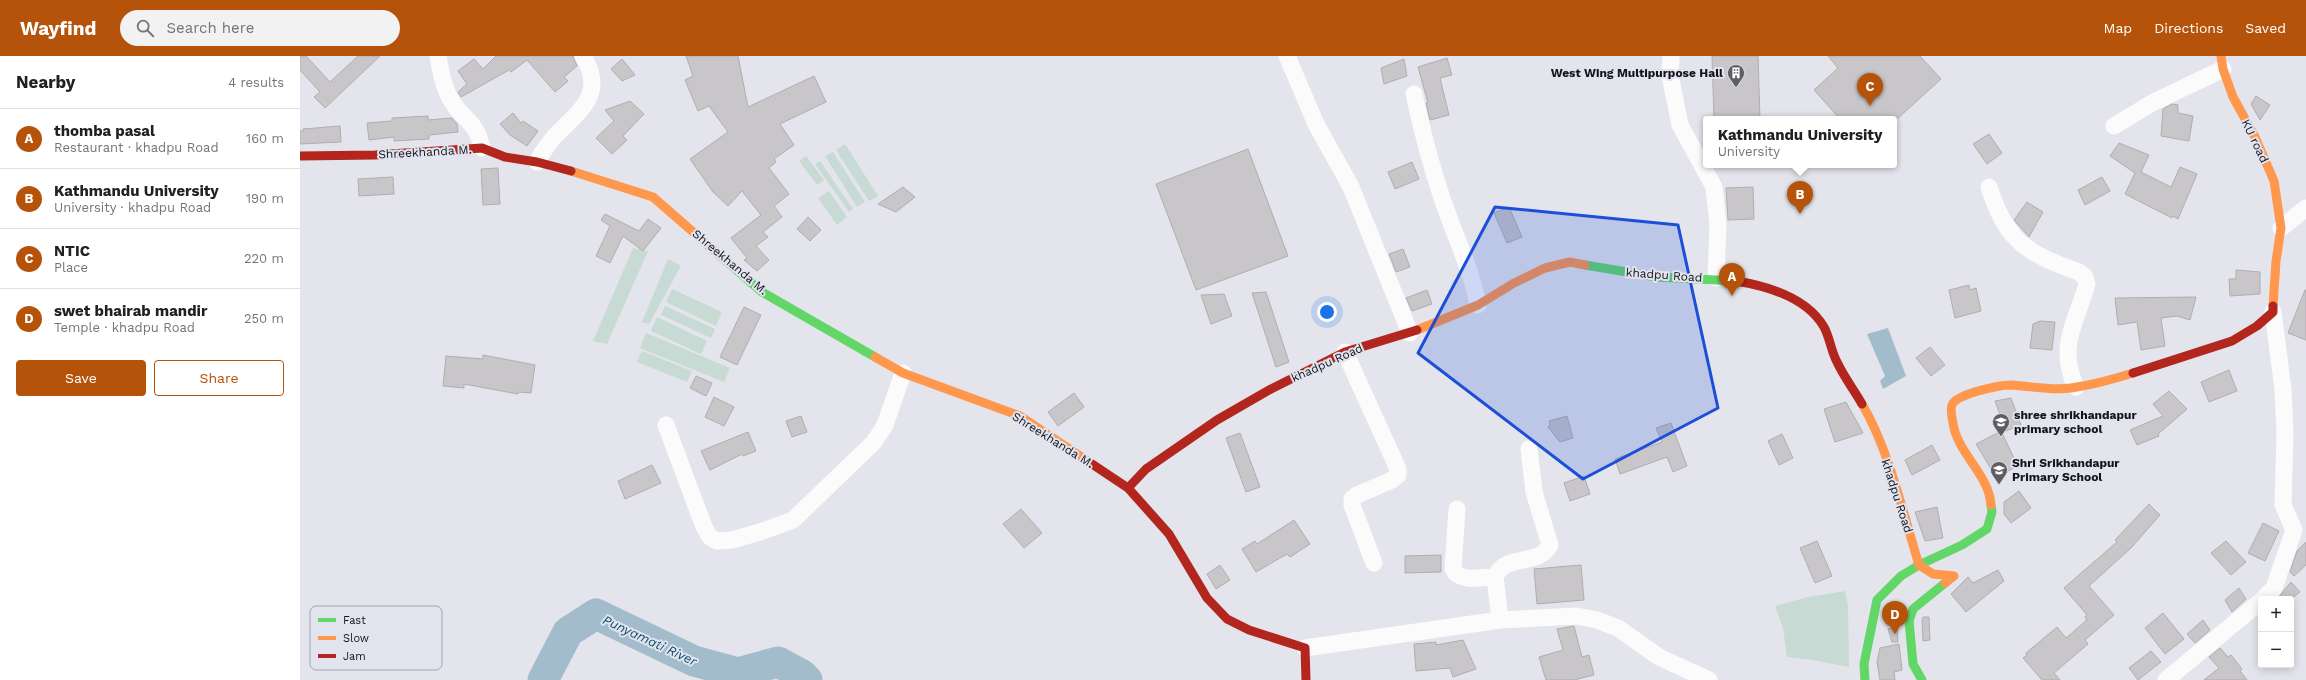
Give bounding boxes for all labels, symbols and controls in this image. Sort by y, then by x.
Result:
search box [120,10,400,46]
text: Wayfind [20,17,96,40]
icon: search [134,17,156,39]
text: Search here [166,19,254,37]
text: Map [2104,20,2132,36]
text: Directions [2154,20,2223,36]
text: Saved [2245,20,2286,36]
building icon: West Wing Multipurpose Hall [1726,63,1746,88]
place label: West Wing Multipurpose Hall [1551,66,1723,80]
text: Nearby [16,72,75,92]
pin: C [1857,73,1883,106]
text: 4 results [228,75,284,90]
popup [1703,116,1897,168]
street label: KU road [2238,117,2272,165]
text: thomba pasal [54,122,155,140]
text: Kathmandu University [1718,126,1882,144]
text: A [25,131,33,146]
text: 160 m [246,131,284,146]
text: Restaurant · khadpu Road [54,140,219,155]
street label: Shreekhanda M. [378,143,472,161]
text: University [1718,144,1780,159]
pin: B [1787,181,1813,214]
text: Kathmandu University [54,182,219,200]
text: B [25,191,33,206]
text: 190 m [246,191,284,206]
text: University · khadpu Road [54,200,211,215]
street label: Shreekhanda M. [690,227,770,297]
text: NTIC [54,242,90,260]
text: C [25,251,33,266]
text: 220 m [244,251,284,266]
text: Place [54,260,88,275]
pin: A [1719,263,1745,296]
street label: khadpu Road [1625,265,1703,285]
text: swet bhairab mandir [54,302,207,320]
your location [1317,302,1337,322]
text: D [24,311,34,326]
text: 250 m [244,311,284,326]
text: Temple · khadpu Road [54,320,195,335]
street label: khadpu Road [1289,341,1365,385]
button: Save [16,360,146,396]
button: Share [154,360,284,396]
place label: shree shrikhandapur primary school [2014,408,2137,436]
street label: Shreekhanda M. [1010,409,1096,471]
school or university icon: shree shrikhandapur primary school [1991,412,2011,437]
place label: Shri Srikhandapur Primary School [2012,456,2120,484]
street label: khadpu Road [1878,457,1916,535]
school or university icon: Shri Srikhandapur Primary School [1989,460,2009,485]
map controls [2258,596,2294,668]
button: + [2258,596,2294,632]
pin: D [1882,601,1908,634]
legend [310,606,442,670]
water label: Punyamati River [600,612,700,669]
text: Fast [343,614,366,627]
text: Slow [343,632,369,645]
button: − [2258,632,2294,668]
text: Jam [343,650,366,663]

